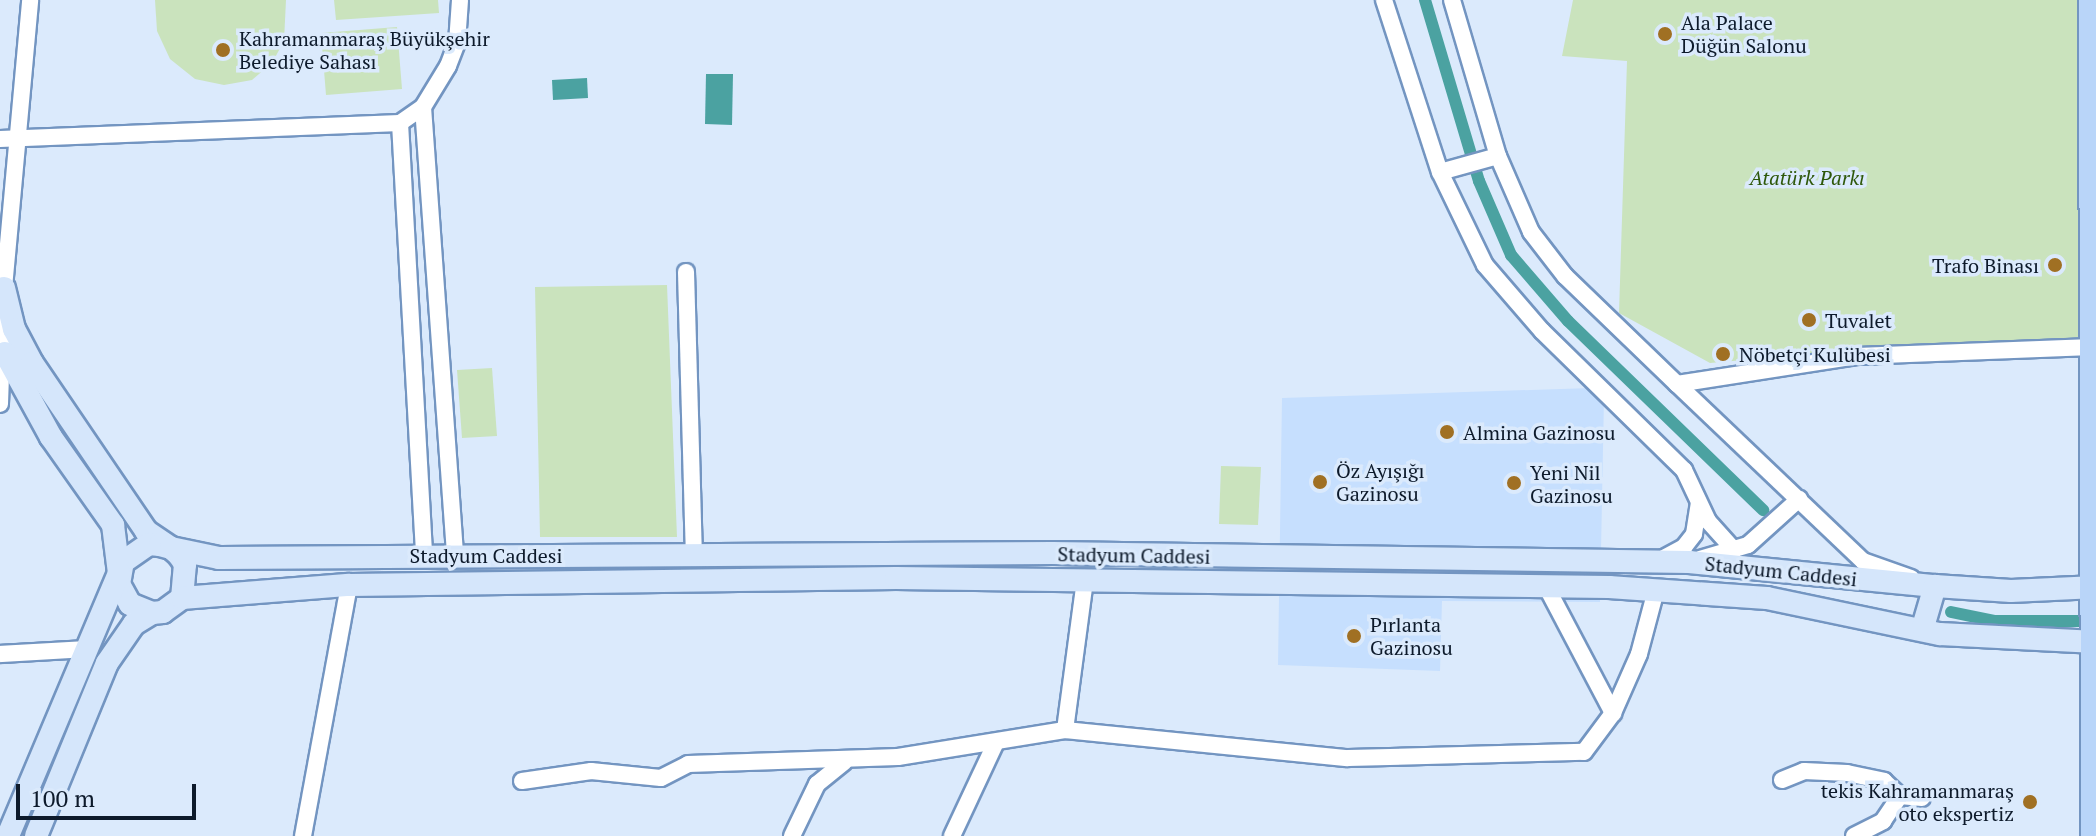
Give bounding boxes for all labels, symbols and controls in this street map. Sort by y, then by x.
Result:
place label: Ala Palace Düğün Salonu [1681,10,1807,57]
marker: Ala Palace Düğün Salonu [1656,25,1674,43]
place label: Kahramanmaraş Büyükşehir Belediye Sahası [239,26,490,73]
marker: Kahramanmaraş Büyükşehir Belediye Sahası [214,41,232,59]
park label: Atatürk Parkı [1749,165,1865,189]
place label: Trafo Binası [1932,253,2039,277]
marker: Trafo Binası [2046,256,2064,274]
place label: Tuvalet [1825,308,1892,332]
marker: Tuvalet [1800,311,1818,329]
place label: Nöbetçi Kulübesi [1739,342,1891,366]
marker: Nöbetçi Kulübesi [1714,345,1732,363]
place label: Almina Gazinosu [1463,420,1616,444]
marker: Almina Gazinosu [1438,423,1456,441]
place label: Öz Ayışığı Gazinosu [1336,458,1425,505]
place label: Yeni Nil Gazinosu [1530,460,1613,507]
marker: Öz Ayışığı Gazinosu [1311,473,1329,491]
marker: Yeni Nil Gazinosu [1505,474,1523,492]
street label: Stadyum Caddesi [1057,542,1211,568]
street label: Stadyum Caddesi [410,543,562,567]
street label: Stadyum Caddesi [1704,551,1858,591]
place label: Pırlanta Gazinosu [1370,612,1453,659]
marker: Pırlanta Gazinosu [1345,627,1363,645]
scale bar [20,768,200,818]
place label: tekis Kahramanmaraş oto ekspertiz [1821,778,2014,825]
text: 100 m [30,782,95,814]
marker: tekis Kahramanmaraş oto ekspertiz [2021,793,2039,811]

